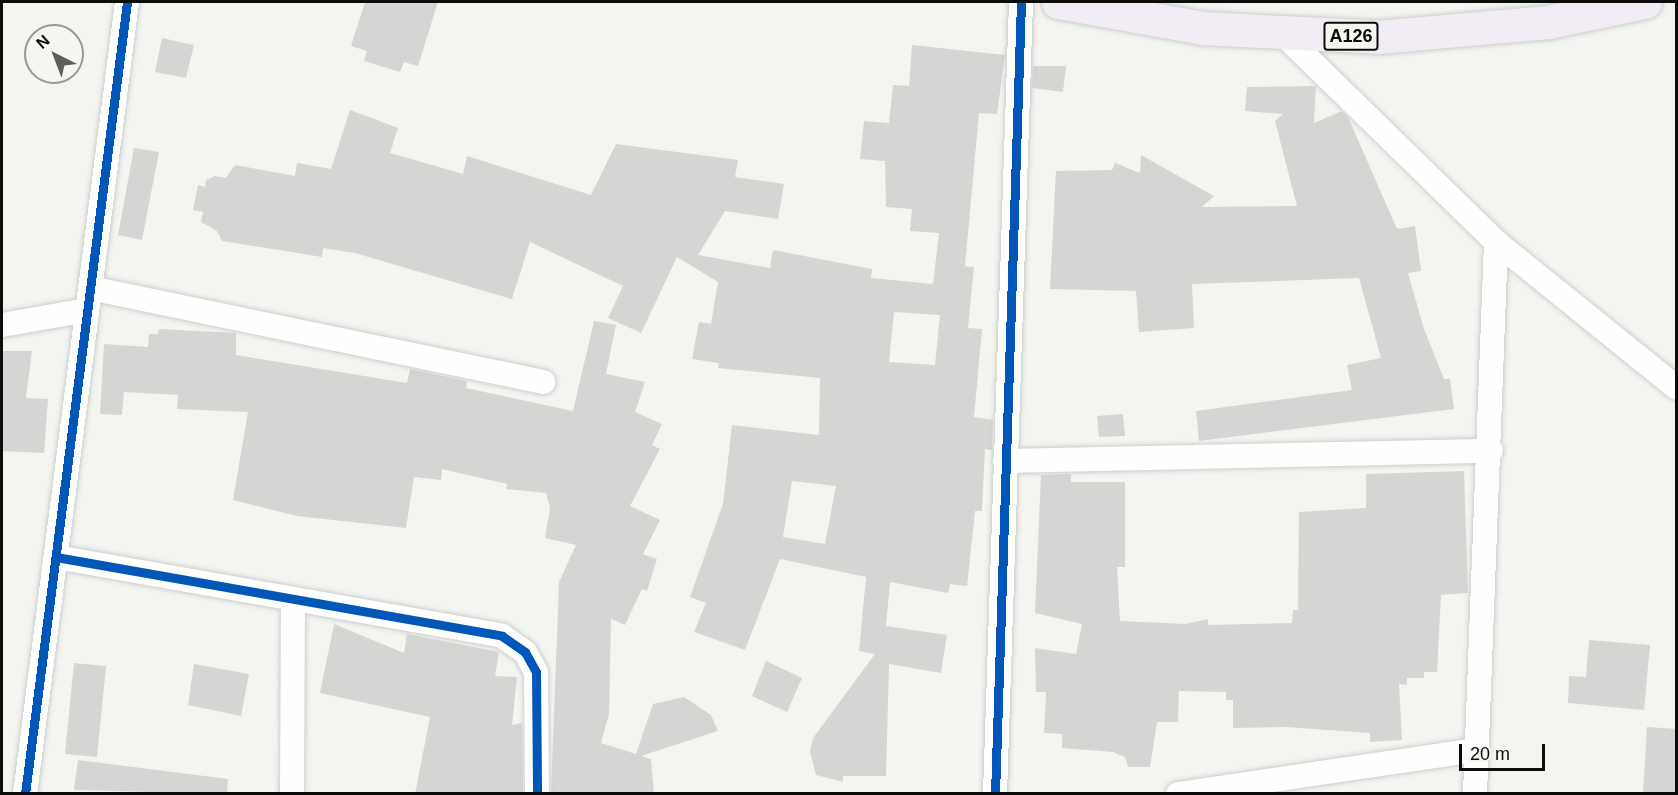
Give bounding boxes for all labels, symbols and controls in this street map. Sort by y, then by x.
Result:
road number: A126 [1322,21,1380,51]
north arrow [24,24,84,84]
text: N [33,32,53,52]
scale bar [1462,732,1548,770]
text: 20 m [1470,744,1510,764]

